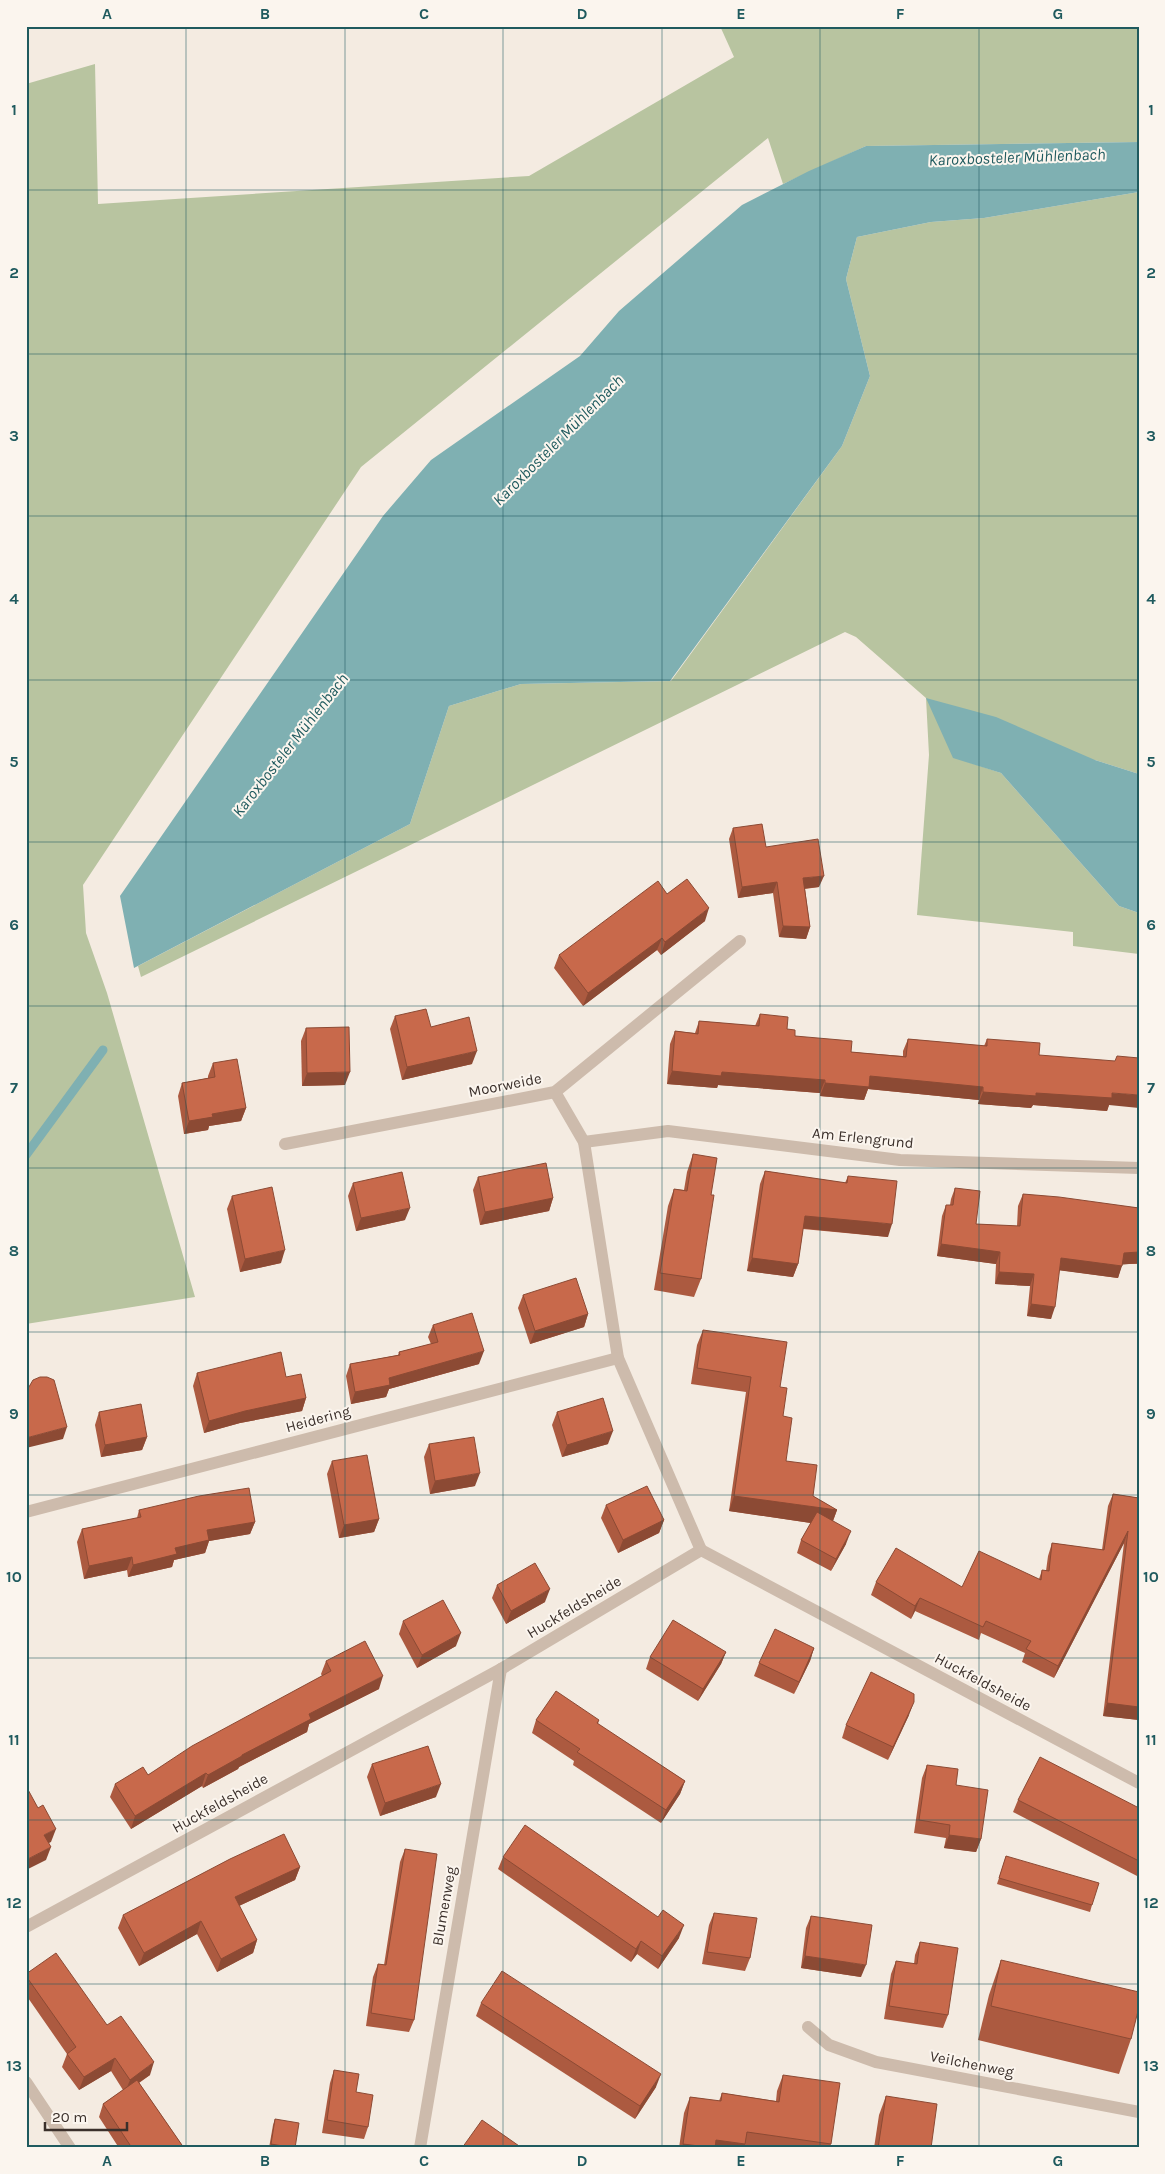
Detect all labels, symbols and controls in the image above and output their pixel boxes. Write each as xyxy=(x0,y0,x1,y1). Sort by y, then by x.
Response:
text: A xyxy=(102,4,112,23)
text: B xyxy=(260,4,270,23)
text: C xyxy=(419,4,429,23)
text: D xyxy=(577,4,588,23)
text: E xyxy=(736,4,746,23)
text: F xyxy=(896,4,905,23)
text: G xyxy=(1053,4,1063,23)
text: 1 xyxy=(11,100,17,119)
text: 1 xyxy=(1148,100,1154,119)
water label: Karoxbosteler Mühlenbach xyxy=(928,144,1106,170)
text: 2 xyxy=(9,263,19,282)
text: 2 xyxy=(1146,263,1156,282)
water label: Karoxbosteler Mühlenbach xyxy=(489,371,627,509)
text: 3 xyxy=(9,426,19,445)
text: 3 xyxy=(1146,426,1156,445)
text: 4 xyxy=(9,589,19,608)
text: 4 xyxy=(1146,589,1156,608)
water label: Karoxbosteler Mühlenbach xyxy=(228,669,352,821)
text: 5 xyxy=(9,752,19,771)
text: 5 xyxy=(1146,752,1156,771)
text: 6 xyxy=(9,915,19,934)
text: 6 xyxy=(1146,915,1156,934)
street label: Moorweide xyxy=(467,1069,543,1101)
text: 7 xyxy=(10,1078,18,1097)
text: 7 xyxy=(1147,1078,1155,1097)
street label: Am Erlengrund xyxy=(811,1124,915,1152)
text: 8 xyxy=(9,1241,19,1260)
text: 8 xyxy=(1146,1241,1156,1260)
street label: Heidering xyxy=(284,1402,353,1436)
text: 9 xyxy=(9,1404,19,1423)
text: 9 xyxy=(1146,1404,1156,1423)
text: 10 xyxy=(6,1567,22,1586)
text: 10 xyxy=(1143,1567,1159,1586)
street label: Huckfeldsheide xyxy=(524,1572,624,1642)
street label: Huckfeldsheide xyxy=(932,1649,1034,1715)
text: 11 xyxy=(8,1730,20,1749)
text: 11 xyxy=(1145,1730,1157,1749)
street label: Huckfeldsheide xyxy=(169,1769,271,1837)
street label: Blumenweg xyxy=(428,1864,460,1947)
text: 12 xyxy=(6,1893,22,1912)
text: 12 xyxy=(1143,1893,1159,1912)
street label: Veilchenweg xyxy=(929,2047,1016,2081)
text: 13 xyxy=(6,2056,22,2075)
text: 13 xyxy=(1143,2056,1159,2075)
scale bar xyxy=(45,2099,128,2131)
text: 20 m xyxy=(52,2108,87,2126)
text: A xyxy=(102,2151,112,2170)
text: B xyxy=(260,2151,270,2170)
text: C xyxy=(419,2151,429,2170)
text: D xyxy=(577,2151,588,2170)
text: E xyxy=(736,2151,746,2170)
text: F xyxy=(896,2151,905,2170)
text: G xyxy=(1053,2151,1063,2170)

